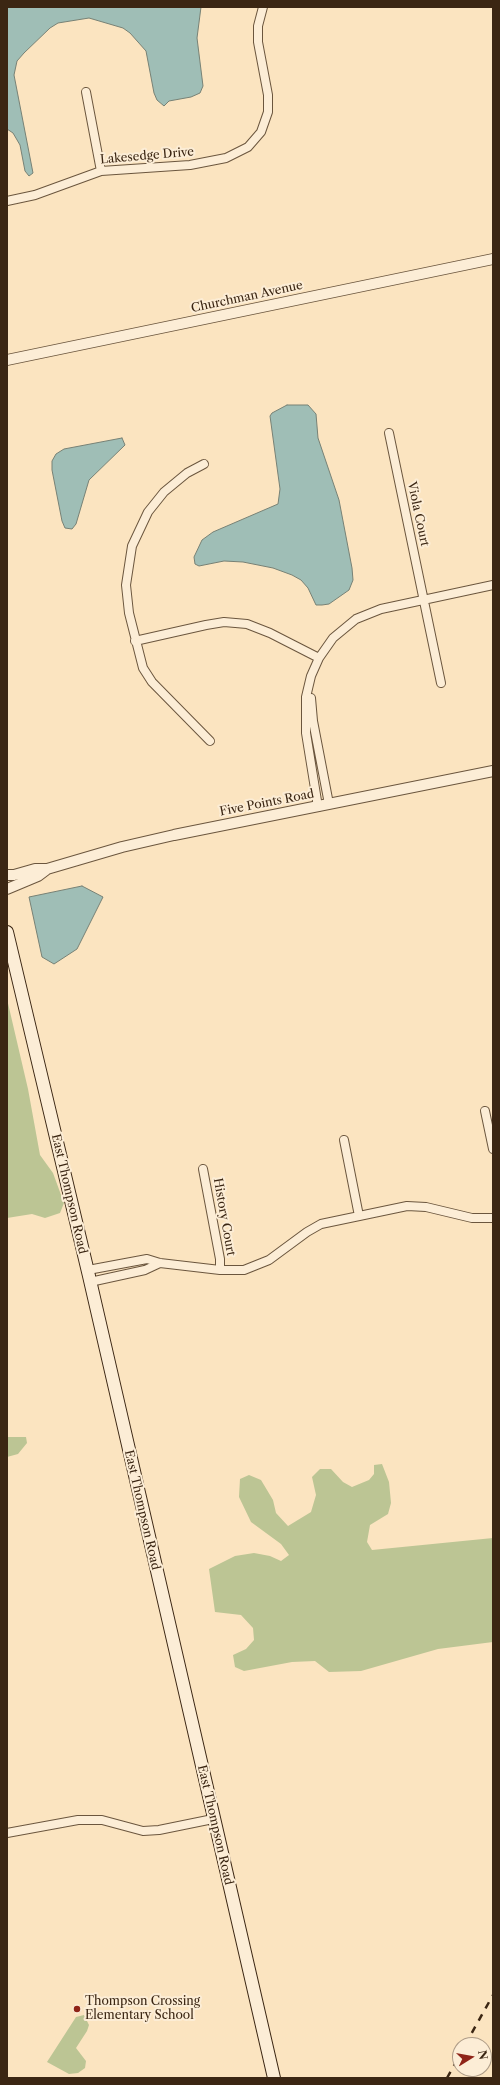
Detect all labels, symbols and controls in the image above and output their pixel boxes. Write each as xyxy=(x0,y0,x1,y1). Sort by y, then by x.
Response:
street label: Lakesedge Drive xyxy=(100,145,194,167)
street label: Churchman Avenue xyxy=(190,278,304,316)
street label: Viola Court xyxy=(404,480,432,548)
street label: Five Points Road xyxy=(219,787,315,819)
street label: East Thompson Road xyxy=(48,1133,90,1255)
street label: History Court xyxy=(210,1177,238,1257)
street label: East Thompson Road xyxy=(121,1449,163,1571)
street label: East Thompson Road xyxy=(194,1764,236,1886)
place label: Thompson Crossing Elementary School xyxy=(85,1995,200,2023)
marker: Thompson Crossing Elementary School xyxy=(72,2004,82,2014)
north arrow xyxy=(452,2037,492,2077)
text: N xyxy=(475,2049,491,2061)

